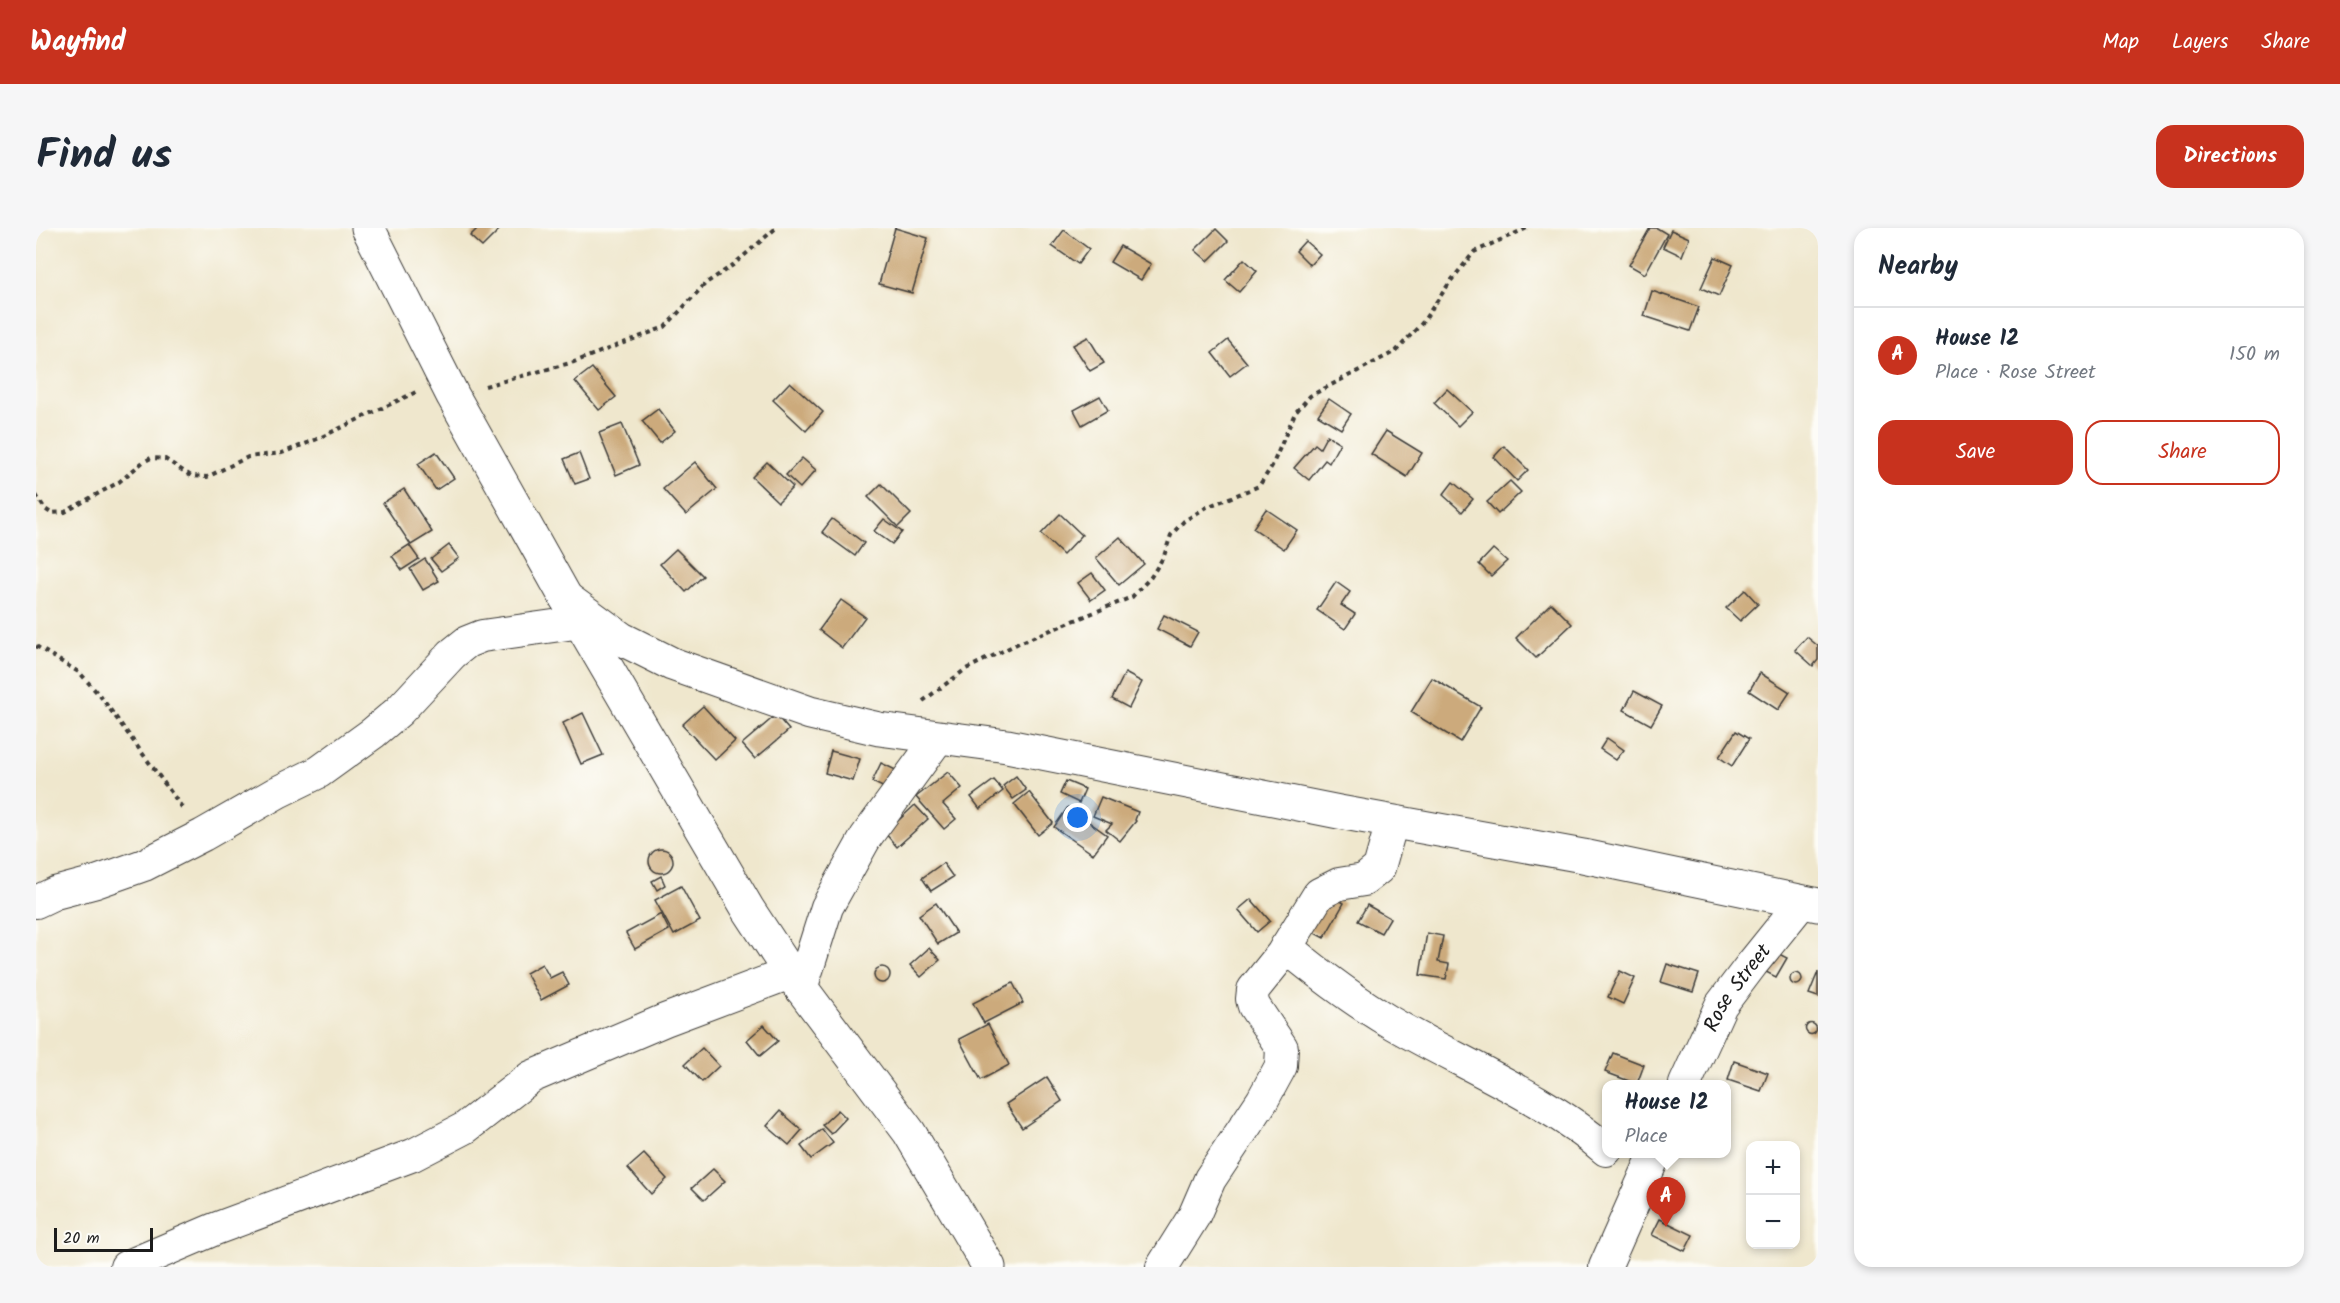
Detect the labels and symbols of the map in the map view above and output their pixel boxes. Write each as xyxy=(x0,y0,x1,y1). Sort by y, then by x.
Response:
your location xyxy=(1063,803,1092,832)
street label: Rose Street xyxy=(1696,936,1781,1038)
pin: A xyxy=(1646,1178,1686,1227)
scale bar xyxy=(54,1225,153,1252)

